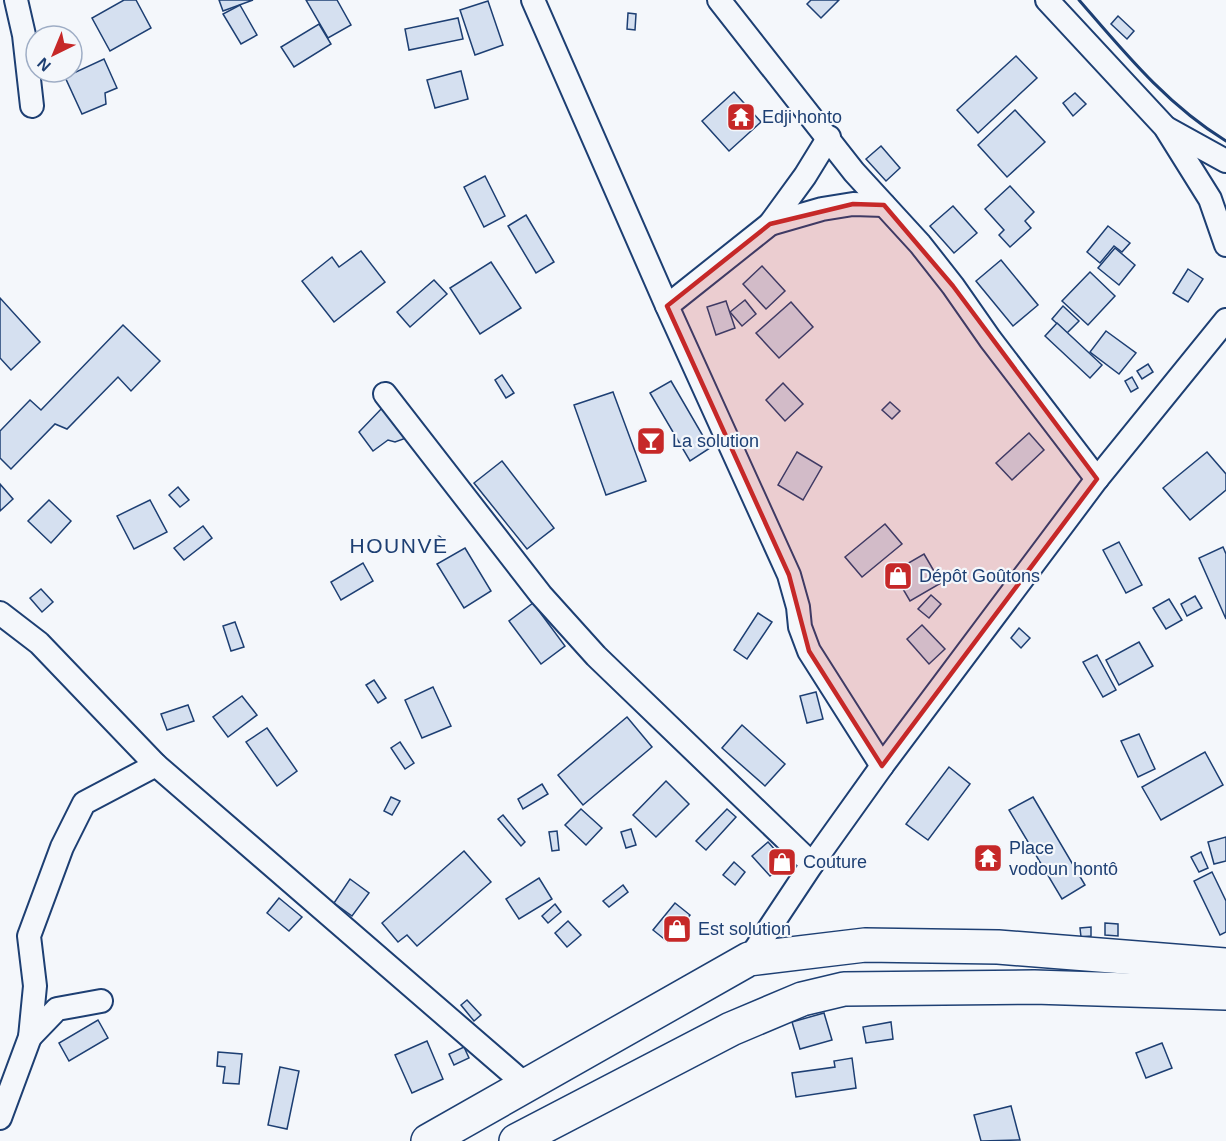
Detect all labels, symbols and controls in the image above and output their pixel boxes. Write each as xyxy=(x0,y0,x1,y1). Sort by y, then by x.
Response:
north arrow xyxy=(24,24,84,84)
text: N xyxy=(34,54,54,75)
temple icon: Edji honto xyxy=(725,101,757,133)
place label: Edji honto xyxy=(762,107,842,127)
bar icon: La solution xyxy=(635,425,667,457)
place label: La solution xyxy=(672,431,759,451)
district label: HOUNVÈ xyxy=(350,534,448,557)
shop icon: Dépôt Goûtons xyxy=(882,560,914,592)
place label: Dépôt Goûtons xyxy=(919,566,1040,586)
place label: Place vodoun hontô xyxy=(1009,838,1118,879)
temple icon: Place vodoun hontô xyxy=(972,842,1004,874)
shop icon: Couture xyxy=(766,846,798,878)
place label: Couture xyxy=(803,852,867,872)
shop icon: Est solution xyxy=(661,913,693,945)
place label: Est solution xyxy=(698,919,791,939)

